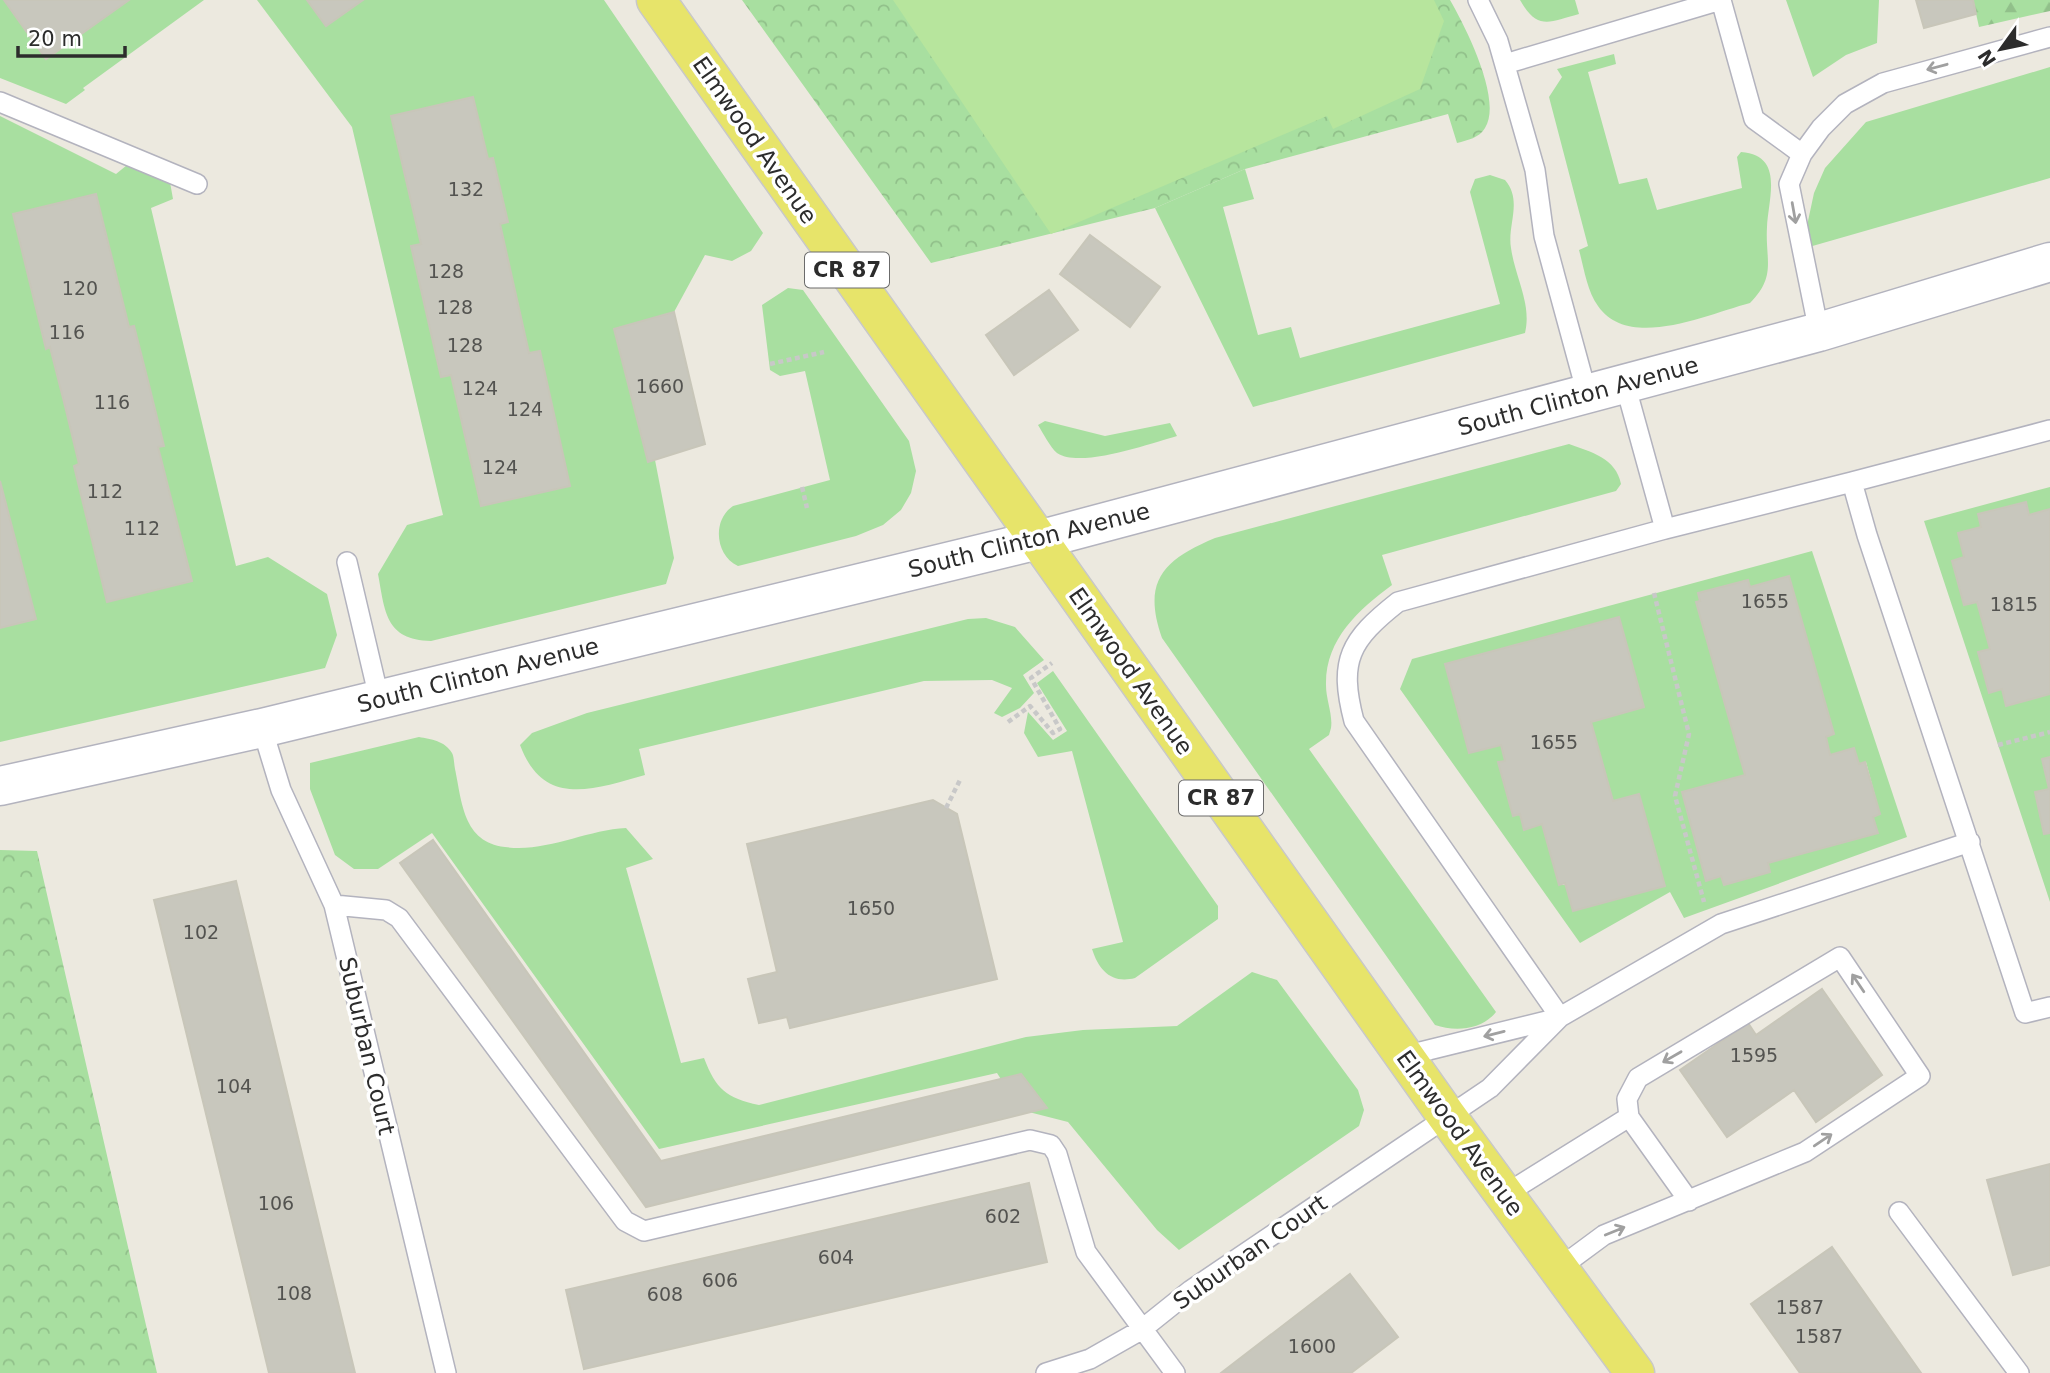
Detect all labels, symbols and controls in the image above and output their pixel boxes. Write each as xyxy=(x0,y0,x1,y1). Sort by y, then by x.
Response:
scale bar xyxy=(18,14,124,58)
north arrow xyxy=(1966,14,2036,84)
text: 20 m xyxy=(28,27,82,51)
text: N xyxy=(1973,46,2000,71)
street label: Elmwood Avenue xyxy=(688,52,822,228)
one-way arrow xyxy=(1926,61,1948,74)
house number: 132 xyxy=(448,178,484,200)
one-way arrow xyxy=(1788,201,1801,224)
road number: CR 87 xyxy=(805,252,889,288)
house number: 128 xyxy=(428,260,464,282)
house number: 120 xyxy=(62,277,98,299)
house number: 128 xyxy=(437,296,473,318)
house number: 116 xyxy=(49,321,85,343)
house number: 128 xyxy=(447,334,483,356)
street label: South Clinton Avenue xyxy=(1455,351,1701,441)
house number: 1660 xyxy=(636,375,684,397)
house number: 124 xyxy=(462,377,498,399)
house number: 116 xyxy=(94,391,130,413)
house number: 124 xyxy=(507,398,543,420)
house number: 124 xyxy=(482,456,518,478)
house number: 112 xyxy=(87,480,123,502)
street label: South Clinton Avenue xyxy=(906,497,1152,583)
house number: 112 xyxy=(124,517,160,539)
street label: Elmwood Avenue xyxy=(1064,583,1198,759)
house number: 1655 xyxy=(1741,590,1789,612)
house number: 1815 xyxy=(1990,593,2038,615)
street label: South Clinton Avenue xyxy=(355,632,601,718)
house number: 1655 xyxy=(1530,731,1578,753)
road number: CR 87 xyxy=(1179,780,1263,816)
house number: 1650 xyxy=(847,897,895,919)
house number: 102 xyxy=(183,921,219,943)
street label: Suburban Court xyxy=(334,955,400,1137)
one-way arrow xyxy=(1851,974,1865,994)
one-way arrow xyxy=(1483,1028,1506,1041)
house number: 1595 xyxy=(1730,1044,1778,1066)
street label: Elmwood Avenue xyxy=(1391,1045,1529,1221)
one-way arrow xyxy=(1663,1050,1683,1064)
house number: 104 xyxy=(216,1075,252,1097)
one-way arrow xyxy=(1813,1133,1832,1147)
street label: Suburban Court xyxy=(1168,1189,1332,1315)
house number: 106 xyxy=(258,1192,294,1214)
house number: 602 xyxy=(985,1205,1021,1227)
one-way arrow xyxy=(1604,1224,1625,1237)
house number: 604 xyxy=(818,1246,854,1268)
house number: 606 xyxy=(702,1269,738,1291)
house number: 108 xyxy=(276,1282,312,1304)
house number: 608 xyxy=(647,1283,683,1305)
house number: 1587 xyxy=(1776,1296,1824,1318)
house number: 1587 xyxy=(1795,1325,1843,1347)
house number: 1600 xyxy=(1288,1335,1336,1357)

